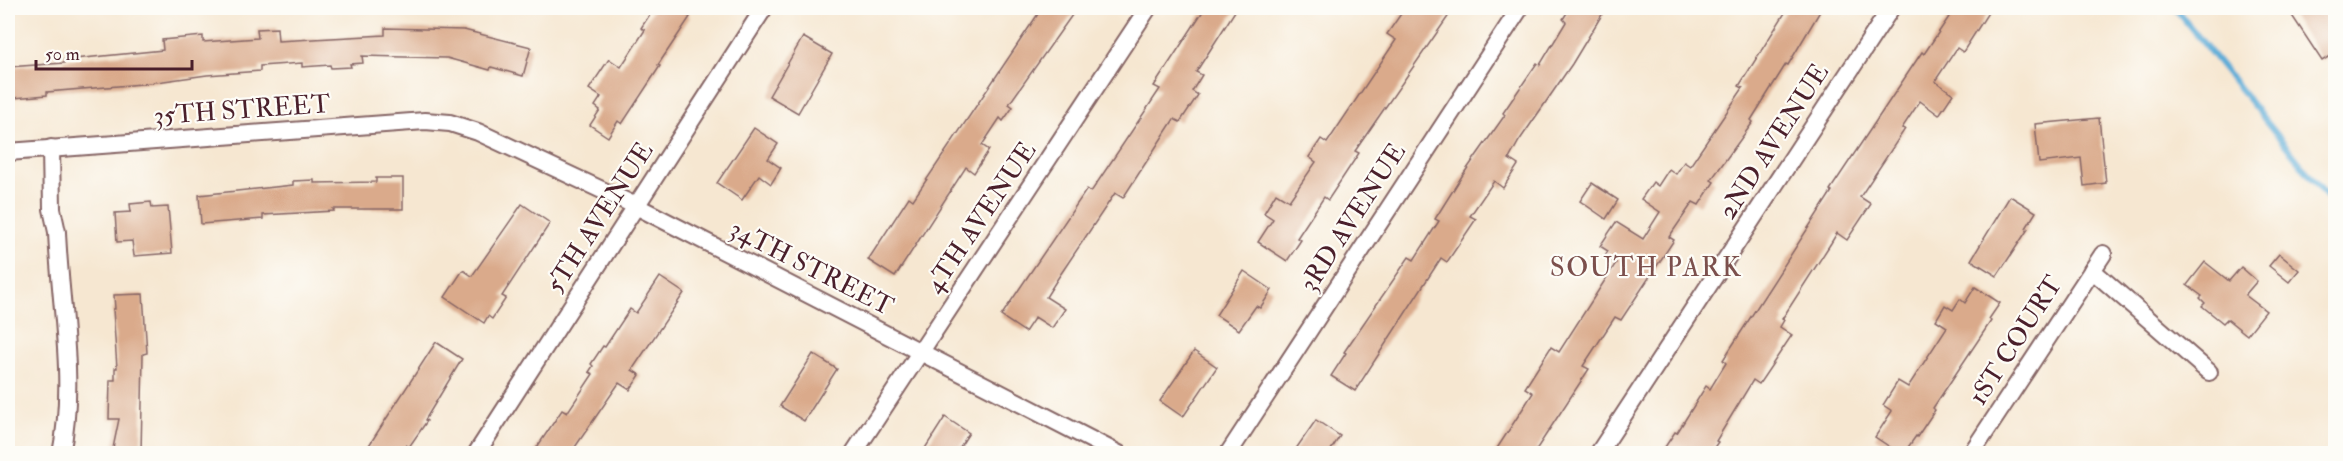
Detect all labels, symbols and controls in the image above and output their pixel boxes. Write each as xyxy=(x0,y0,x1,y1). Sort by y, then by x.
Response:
scale bar xyxy=(36,33,192,71)
text: 50 m xyxy=(45,43,80,66)
street label: 2ND AVENUE xyxy=(1712,58,1836,225)
street label: 35TH STREET xyxy=(153,88,331,132)
street label: 5TH AVENUE xyxy=(539,136,660,299)
street label: 4TH AVENUE xyxy=(918,136,1043,299)
street label: 3RD AVENUE xyxy=(1293,137,1413,298)
street label: 34TH STREET xyxy=(724,213,899,323)
district label: SOUTH PARK xyxy=(1550,251,1742,284)
street label: 1ST COURT xyxy=(1962,270,2069,411)

